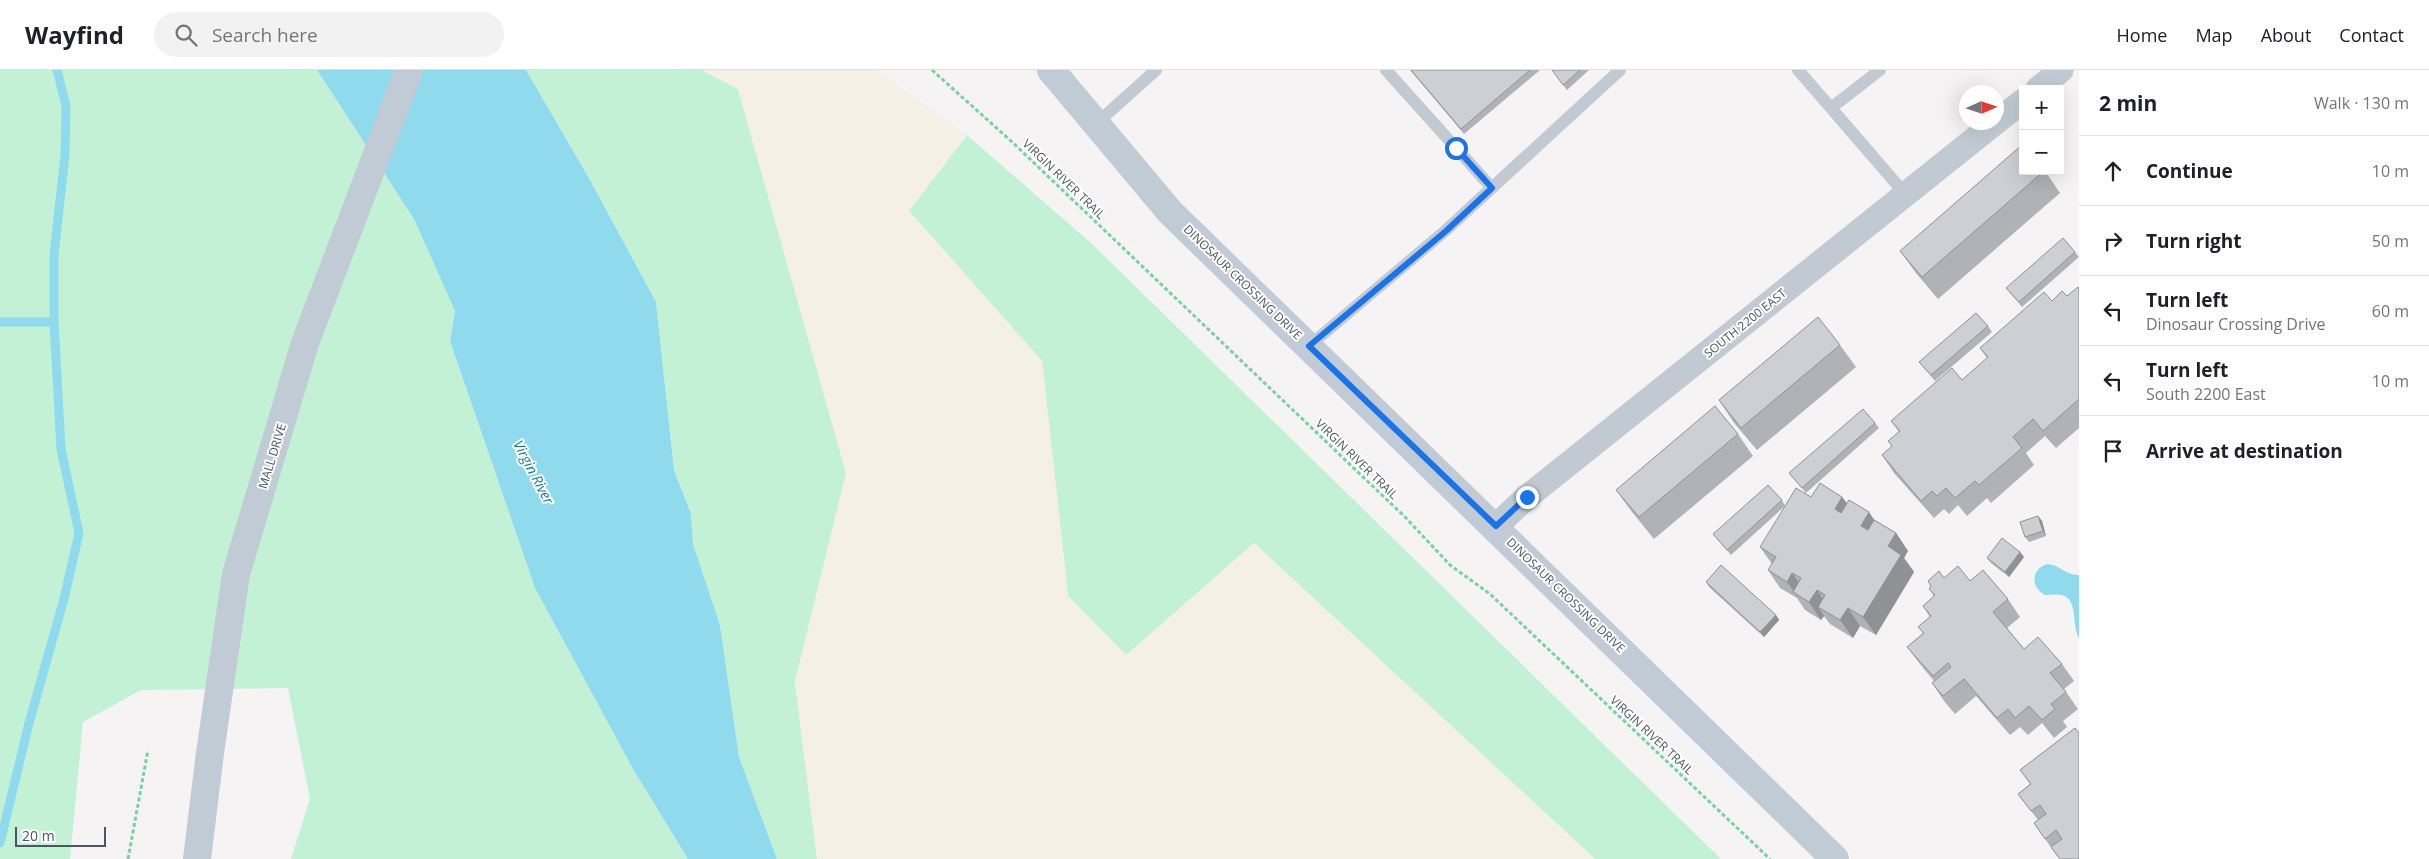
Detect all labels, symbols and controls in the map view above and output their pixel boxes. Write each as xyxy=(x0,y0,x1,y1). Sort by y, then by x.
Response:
search box xyxy=(154,12,504,57)
text: Wayfind xyxy=(25,18,124,51)
icon: search xyxy=(172,21,200,49)
text: Search here xyxy=(212,22,318,48)
text: Home xyxy=(2117,23,2167,47)
text: Map xyxy=(2195,23,2233,47)
text: About xyxy=(2261,23,2311,47)
text: Contact xyxy=(2339,23,2404,47)
north arrow xyxy=(1959,85,2004,130)
map controls xyxy=(2019,85,2064,175)
button: + xyxy=(2019,85,2064,130)
text: 2 min xyxy=(2099,89,2157,117)
text: Walk · 130 m xyxy=(2314,92,2409,114)
button: − xyxy=(2019,130,2064,175)
street label: VIRGIN RIVER TRAIL xyxy=(1019,135,1109,223)
route start xyxy=(1445,137,1468,160)
icon: ahead xyxy=(2099,157,2127,185)
text: Continue xyxy=(2146,158,2233,184)
text: 10 m xyxy=(2372,160,2409,182)
street label: DINOSAUR CROSSING DRIVE xyxy=(1180,221,1306,343)
icon: right xyxy=(2099,227,2127,255)
text: Turn right xyxy=(2146,228,2241,254)
text: 50 m xyxy=(2372,230,2409,252)
street label: SOUTH 2200 EAST xyxy=(1700,284,1790,361)
text: Turn left xyxy=(2146,287,2228,313)
icon: left xyxy=(2099,297,2127,325)
text: 60 m xyxy=(2372,300,2409,322)
text: Dinosaur Crossing Drive xyxy=(2146,313,2325,335)
text: Turn left xyxy=(2146,357,2228,383)
icon: left xyxy=(2099,367,2127,395)
text: 10 m xyxy=(2372,370,2409,392)
text: South 2200 East xyxy=(2146,383,2266,405)
street label: VIRGIN RIVER TRAIL xyxy=(1312,415,1402,503)
street label: MALL DRIVE xyxy=(254,421,290,491)
water label: Virgin River xyxy=(509,437,559,508)
icon: arrive xyxy=(2099,437,2127,465)
text: Arrive at destination xyxy=(2146,438,2343,464)
route end xyxy=(1516,486,1539,509)
street label: DINOSAUR CROSSING DRIVE xyxy=(1503,534,1629,656)
street label: VIRGIN RIVER TRAIL xyxy=(1607,692,1697,778)
scale bar xyxy=(15,824,106,847)
text: 20 m xyxy=(22,826,55,845)

